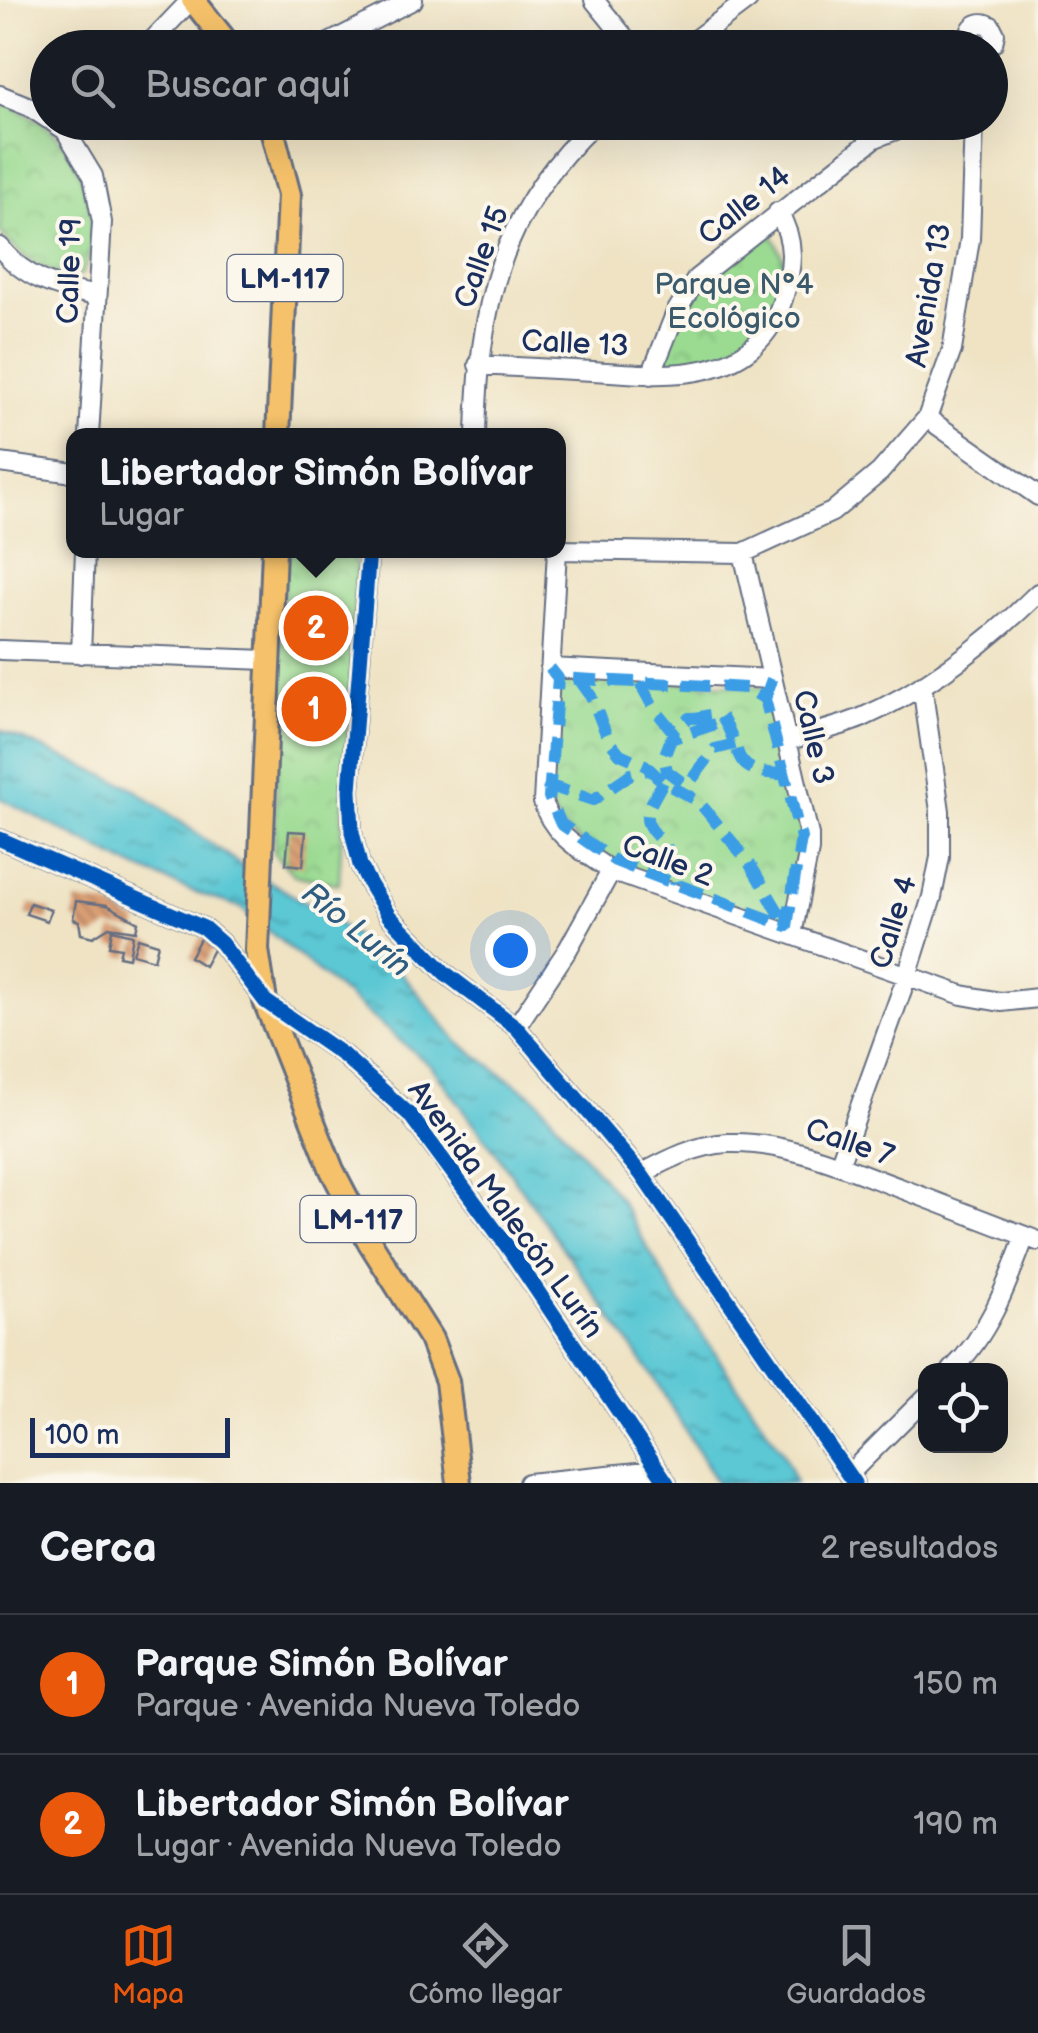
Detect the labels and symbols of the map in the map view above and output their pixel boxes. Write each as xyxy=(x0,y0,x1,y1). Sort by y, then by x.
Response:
street label: Calle 14 xyxy=(691,159,798,253)
street label: Calle 15 xyxy=(447,201,517,313)
street label: Calle 19 xyxy=(50,217,90,325)
street label: Avenida 13 xyxy=(899,220,959,370)
road number: LM-117 xyxy=(228,255,342,301)
park label: Parque N°4 Ecológico xyxy=(654,267,814,337)
street label: Calle 13 xyxy=(520,323,630,365)
pin: 2 xyxy=(284,590,348,666)
pin: 1 xyxy=(282,672,346,746)
street label: Calle 3 xyxy=(785,686,841,788)
street label: Calle 2 xyxy=(617,827,719,895)
street label: Calle 4 xyxy=(863,871,925,973)
water label: Río Lurín xyxy=(293,874,419,986)
your location xyxy=(485,925,536,976)
street label: Avenida Malecón Lurín xyxy=(400,1074,611,1345)
street label: Calle 7 xyxy=(801,1111,899,1175)
road number: LM-117 xyxy=(300,1196,416,1242)
scale bar xyxy=(30,1413,230,1458)

